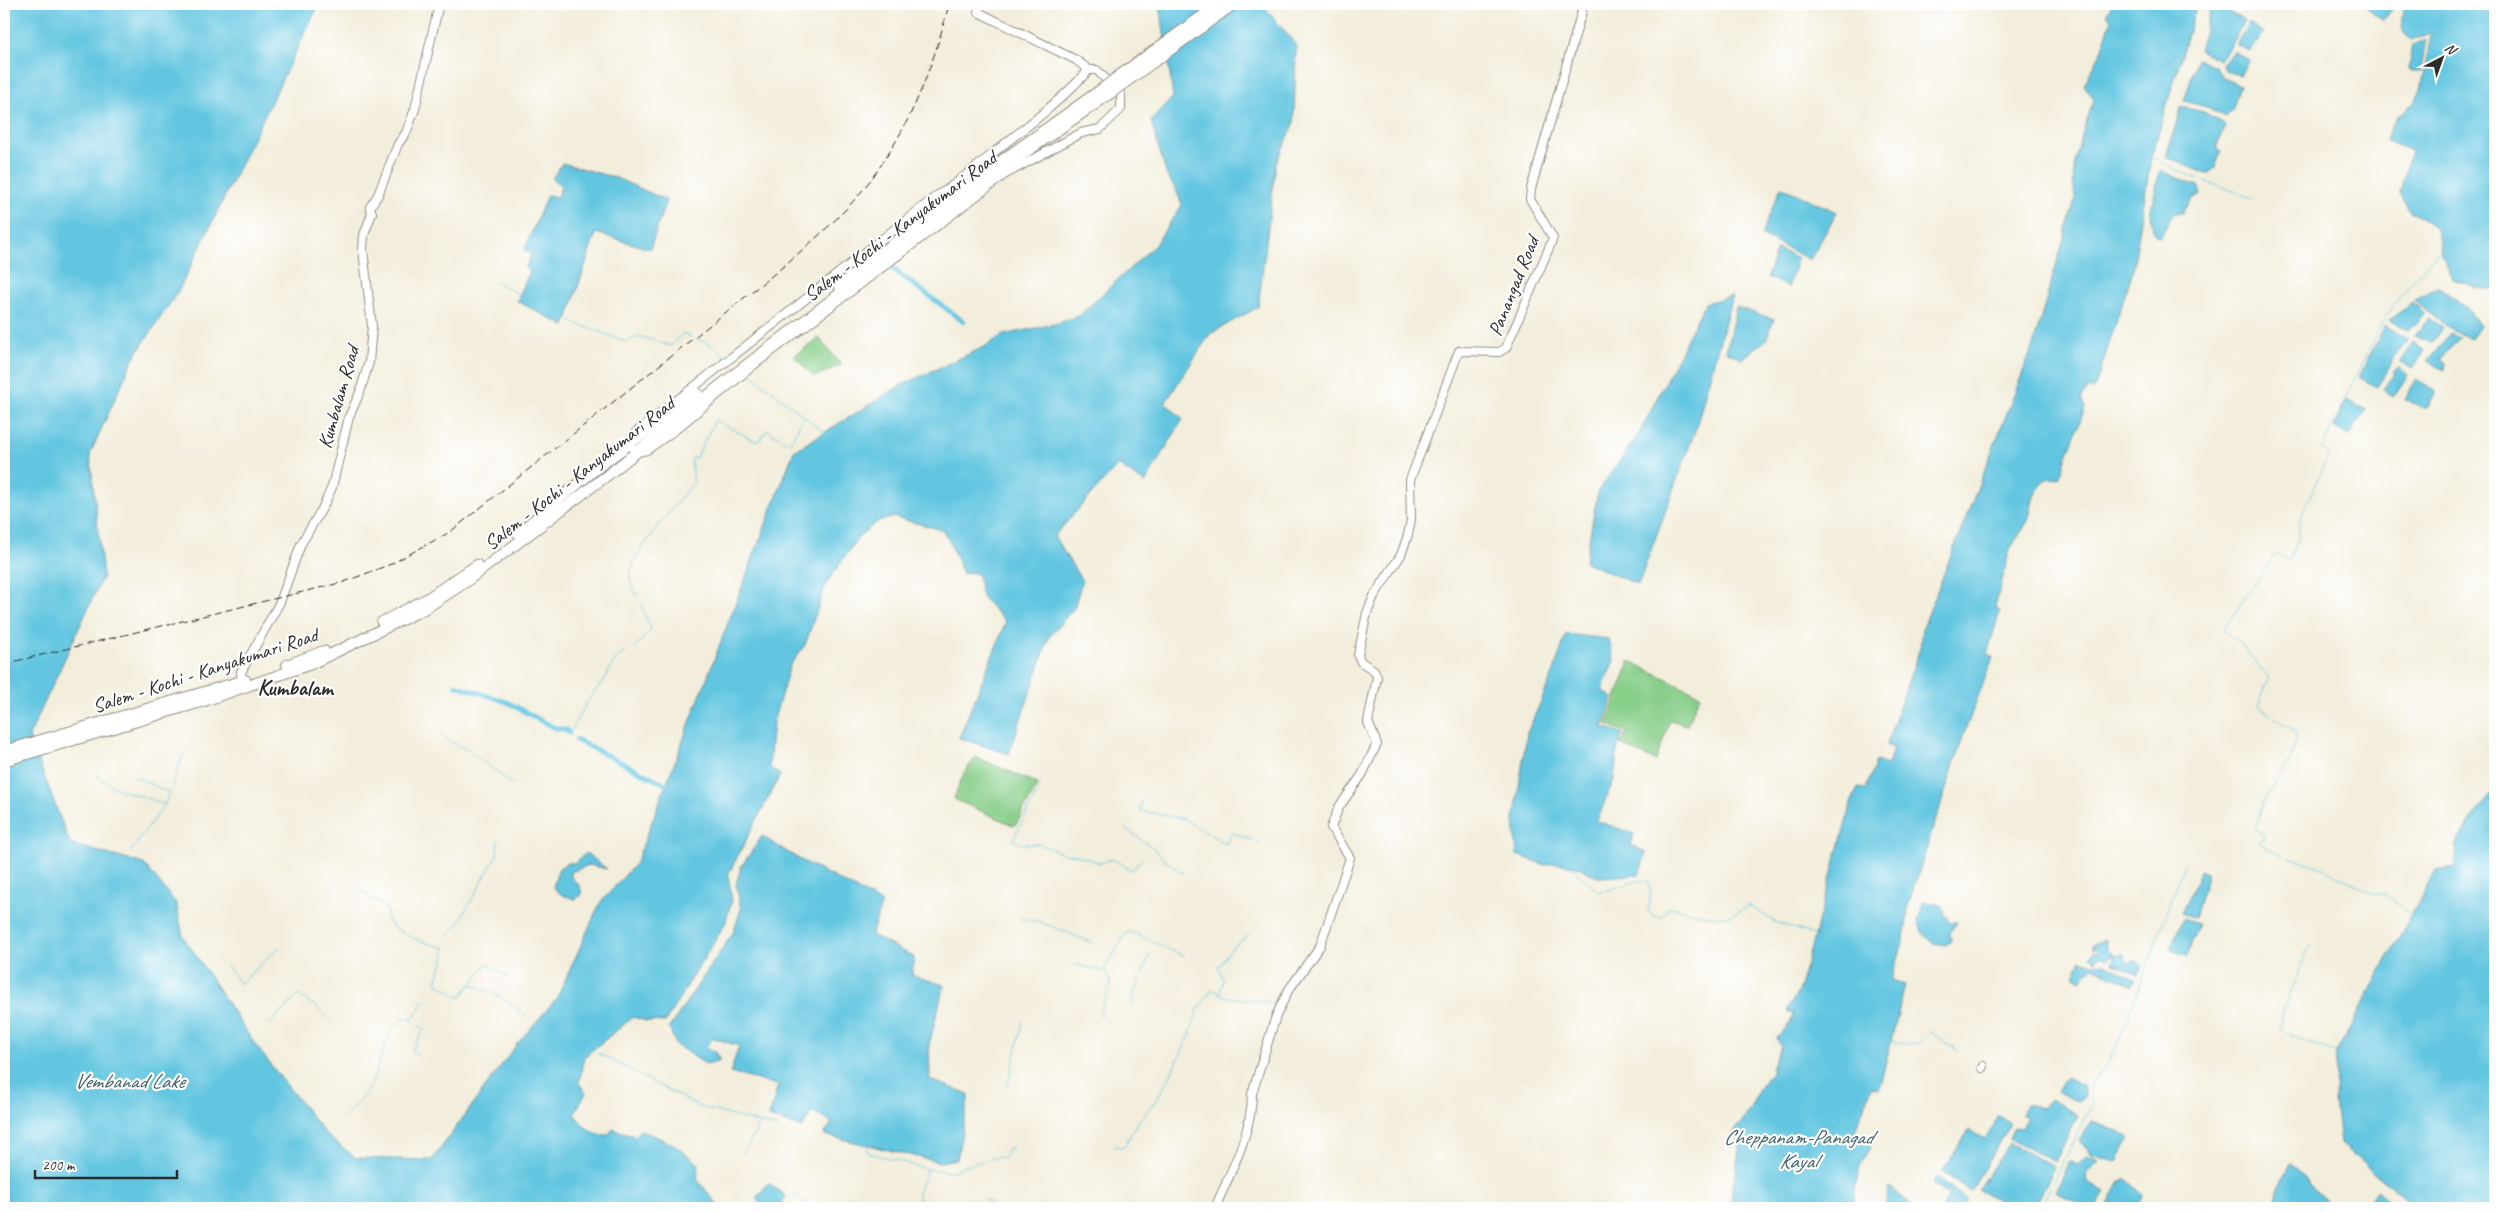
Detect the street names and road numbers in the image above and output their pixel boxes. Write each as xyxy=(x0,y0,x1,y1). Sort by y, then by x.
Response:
street label: Salem - Kochi - Kanyakumari Road xyxy=(799,144,1004,307)
street label: Panangad Road xyxy=(1482,230,1546,339)
street label: Kumbalam Road xyxy=(312,340,366,451)
street label: Salem - Kochi - Kanyakumari Road xyxy=(479,389,682,556)
street label: Salem - Kochi - Kanyakumari Road xyxy=(89,621,324,719)

